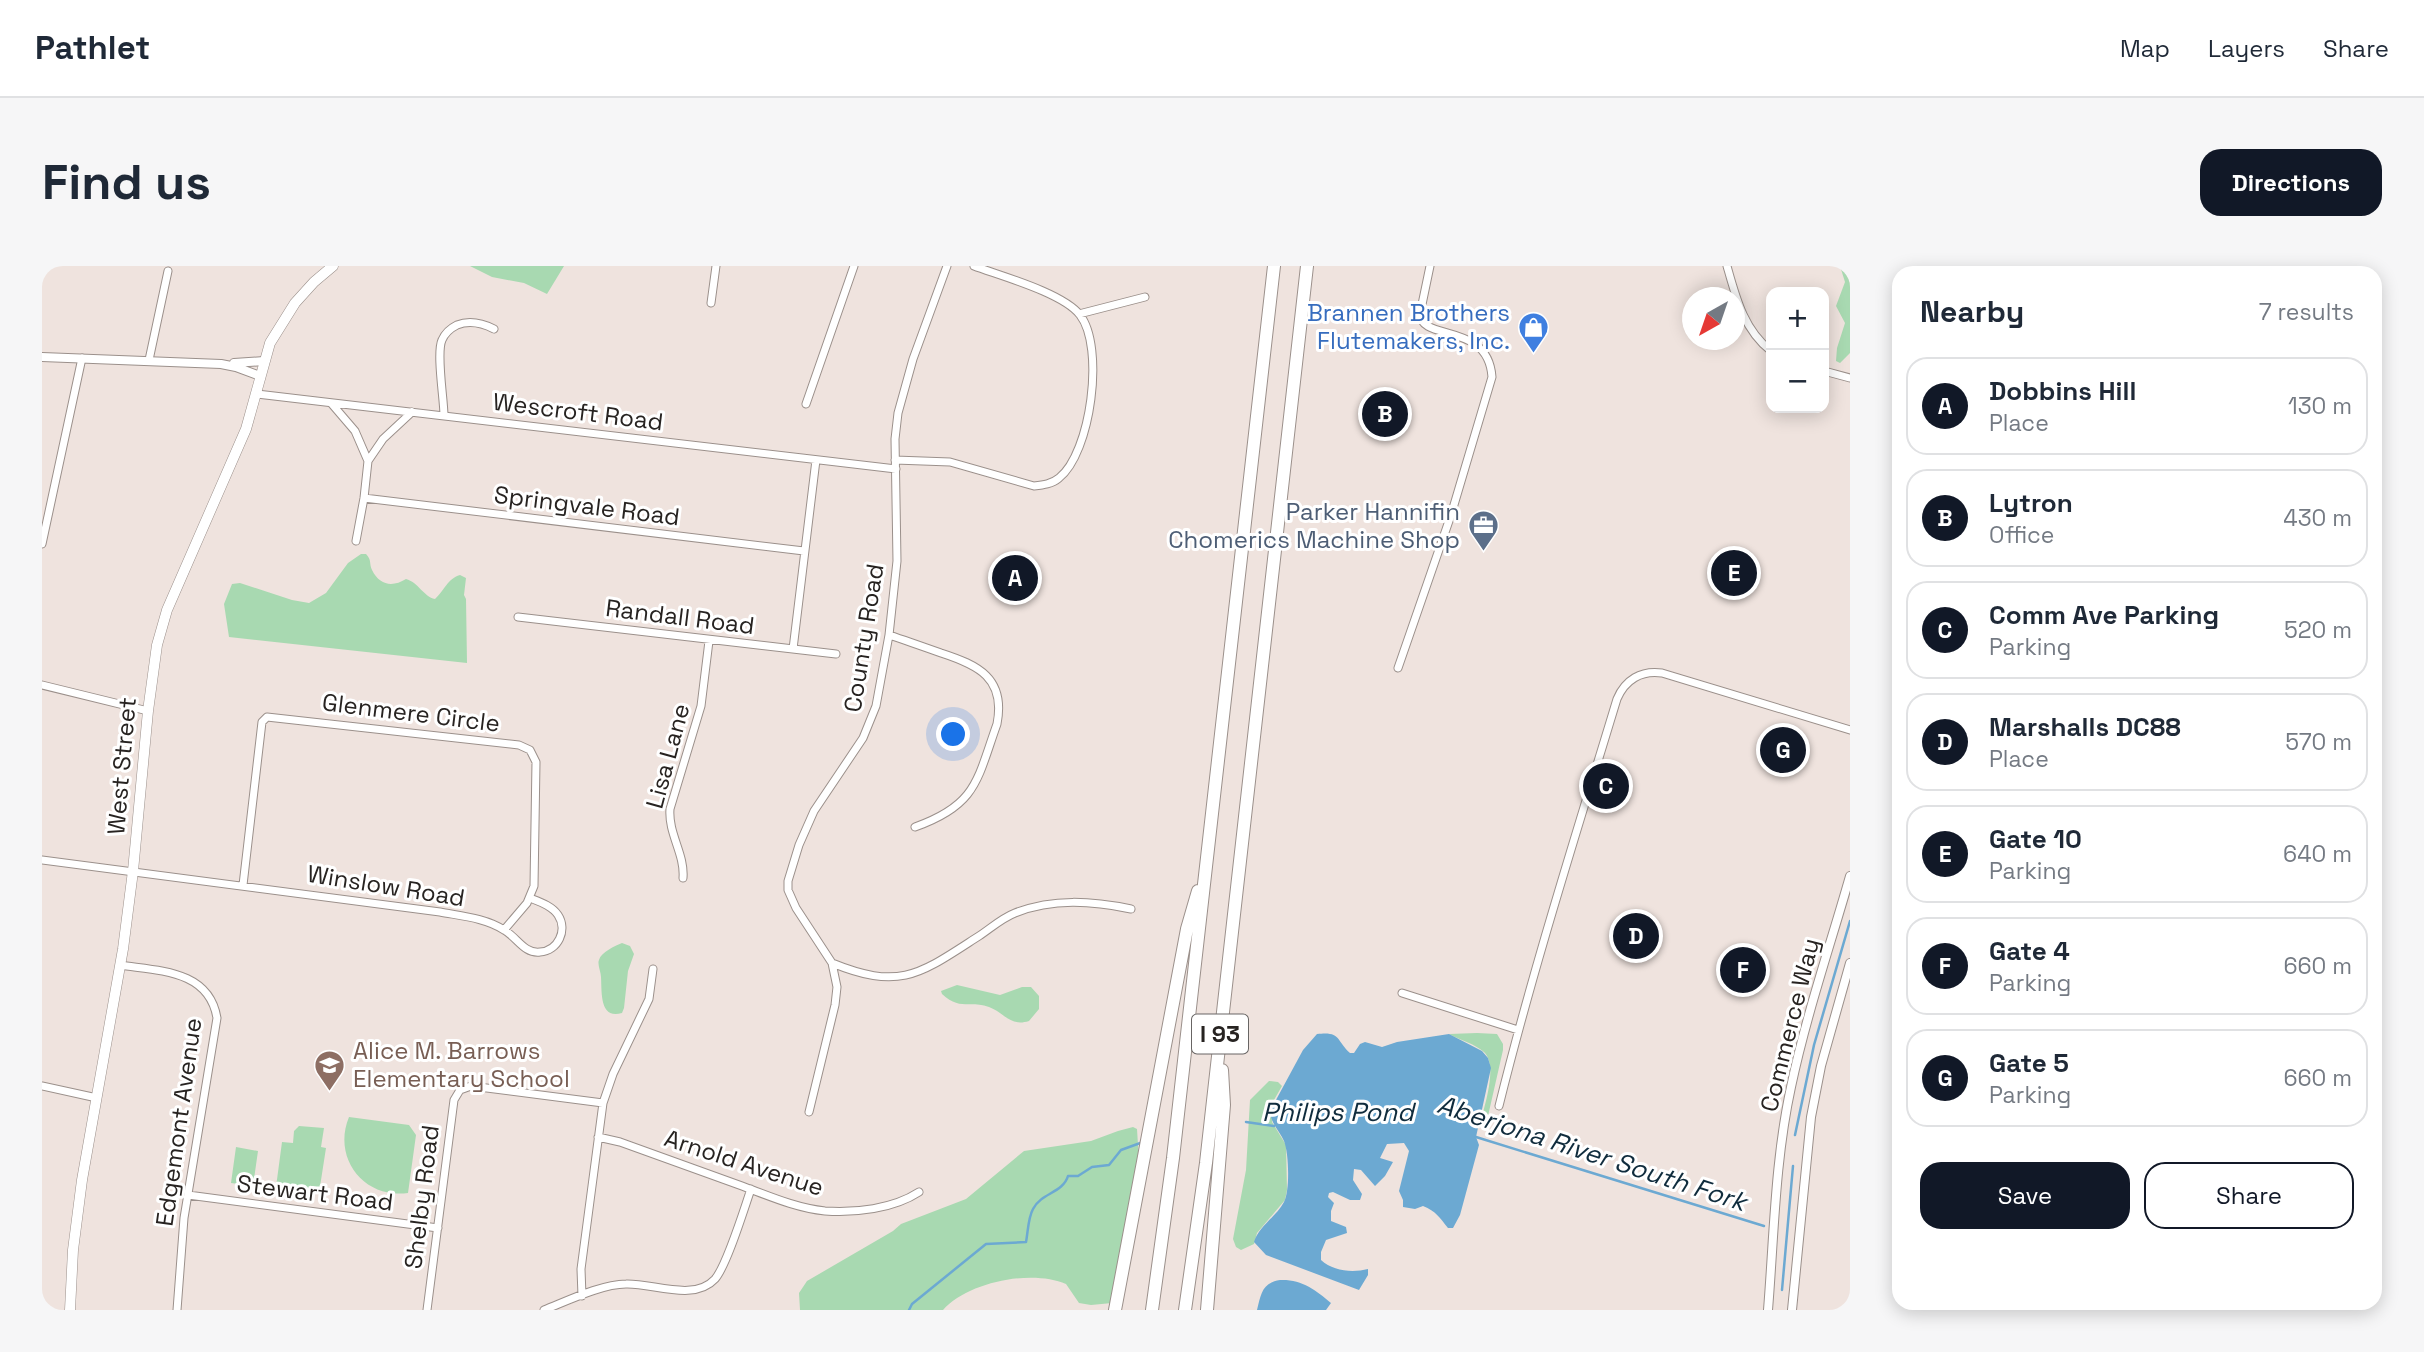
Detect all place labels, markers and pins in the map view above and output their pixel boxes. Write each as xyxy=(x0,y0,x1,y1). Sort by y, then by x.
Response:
place label: Brannen Brothers Flutemakers, Inc. xyxy=(1307,297,1510,356)
shop icon: Brannen Brothers Flutemakers, Inc. xyxy=(1516,310,1550,354)
pin: B xyxy=(1362,388,1408,440)
place label: Parker Hannifin Chomerics Machine Shop xyxy=(1168,496,1460,555)
office icon: Parker Hannifin Chomerics Machine Shop xyxy=(1466,509,1500,553)
pin: E xyxy=(1711,547,1757,599)
pin: A xyxy=(992,552,1038,604)
pin: G xyxy=(1760,724,1806,776)
pin: C xyxy=(1583,760,1629,812)
pin: D xyxy=(1613,910,1659,962)
pin: F xyxy=(1720,944,1766,996)
place label: Alice M. Barrows Elementary School xyxy=(353,1035,570,1094)
school or university icon: Alice M. Barrows Elementary School xyxy=(313,1048,347,1092)

